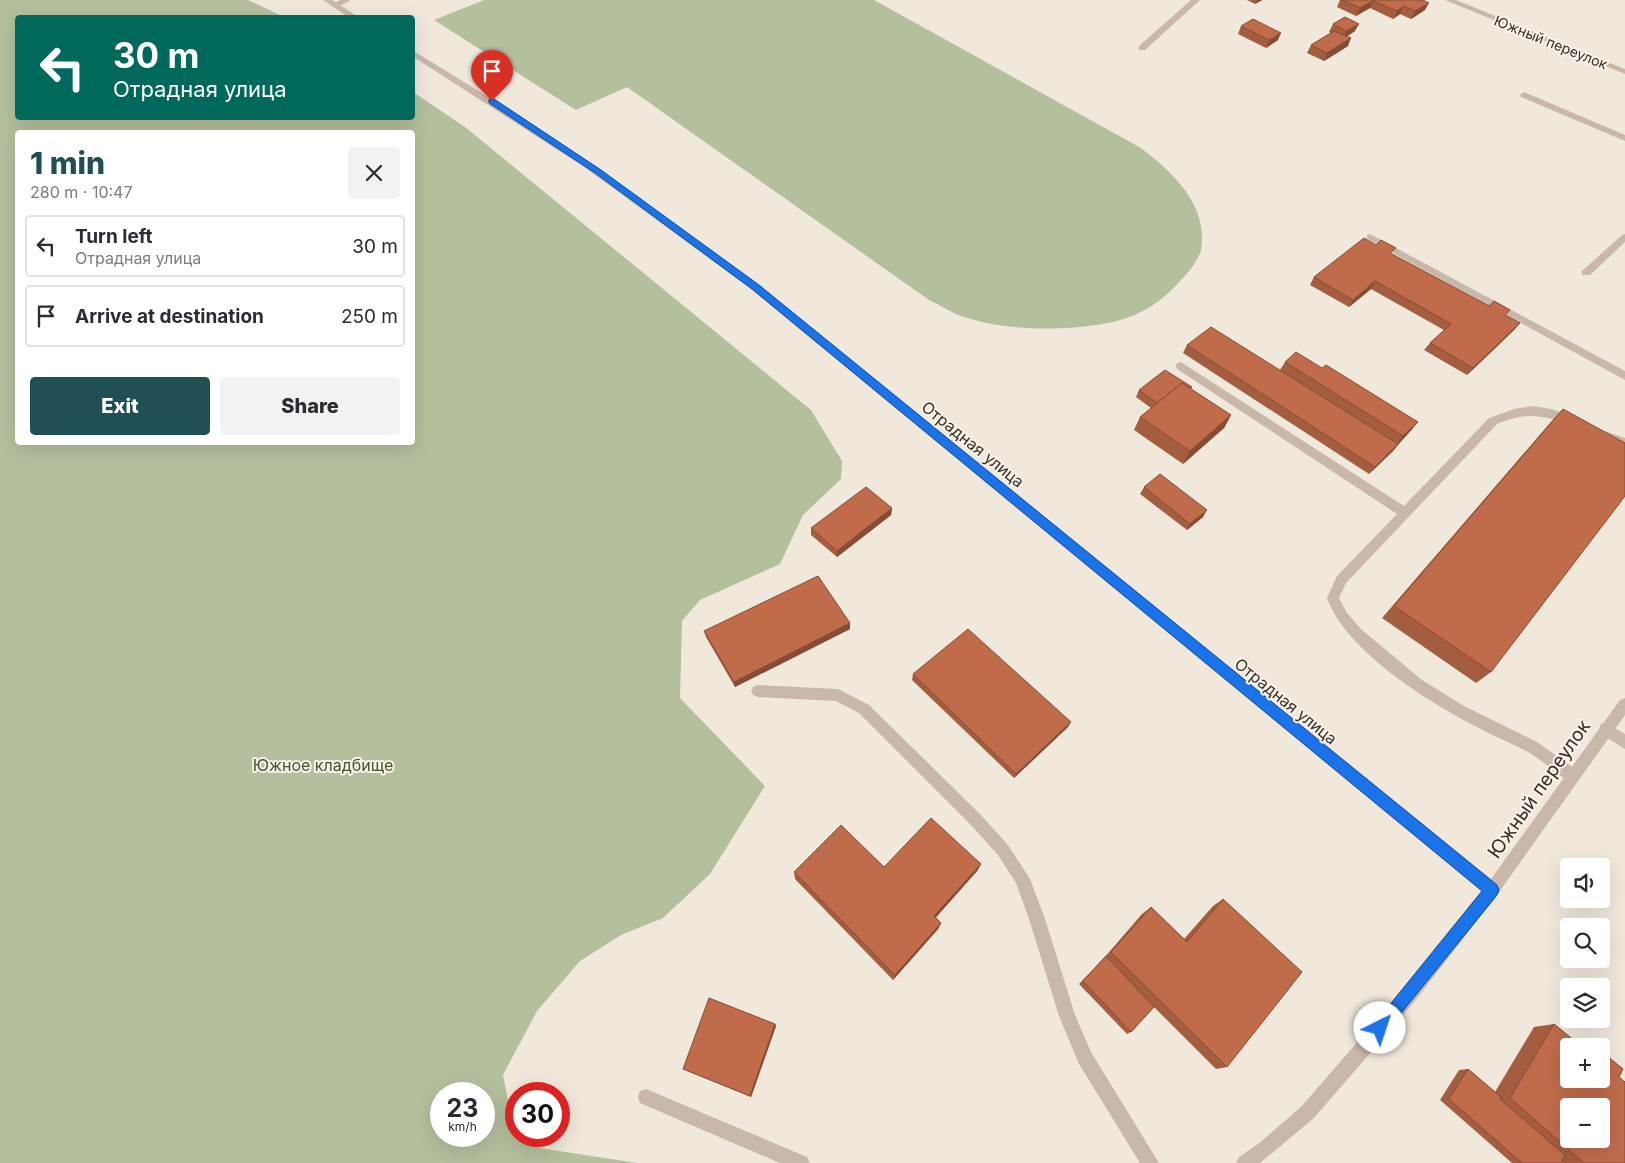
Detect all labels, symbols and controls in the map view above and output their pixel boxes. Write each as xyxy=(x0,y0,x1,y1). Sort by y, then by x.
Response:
street label: Южный переулок xyxy=(1492,12,1610,73)
text: 30 m xyxy=(113,34,199,76)
icon: left xyxy=(30,35,95,100)
pin xyxy=(471,50,513,101)
icon: arrive xyxy=(478,57,506,85)
text: Отрадная улица xyxy=(113,76,287,102)
text: 1 min xyxy=(30,145,105,181)
button: close xyxy=(348,147,400,199)
text: 280 m · 10:47 xyxy=(30,182,132,202)
text: Turn left xyxy=(75,225,153,248)
icon: left xyxy=(32,232,60,260)
text: 30 m xyxy=(352,235,398,258)
text: Отрадная улица xyxy=(75,248,201,268)
icon: arrive xyxy=(32,302,60,330)
text: Arrive at destination xyxy=(75,305,264,328)
text: 250 m xyxy=(341,305,398,328)
button: Exit xyxy=(30,377,210,435)
button: Share xyxy=(220,377,400,435)
street label: Отрадная улица xyxy=(918,397,1028,491)
street label: Отрадная улица xyxy=(1231,654,1341,748)
street label: Южный переулок xyxy=(1483,715,1596,863)
park label: Южное кладбище xyxy=(253,755,393,775)
map controls xyxy=(1560,858,1610,1148)
button: sound xyxy=(1560,858,1610,908)
button: search xyxy=(1560,918,1610,968)
button: layers xyxy=(1560,978,1610,1028)
position arrow xyxy=(1353,1001,1405,1053)
button: + xyxy=(1560,1038,1610,1088)
speed limit sign: 30 xyxy=(505,1082,570,1147)
text: 23 xyxy=(447,1093,478,1123)
button: − xyxy=(1560,1098,1610,1148)
text: km/h xyxy=(448,1119,477,1134)

